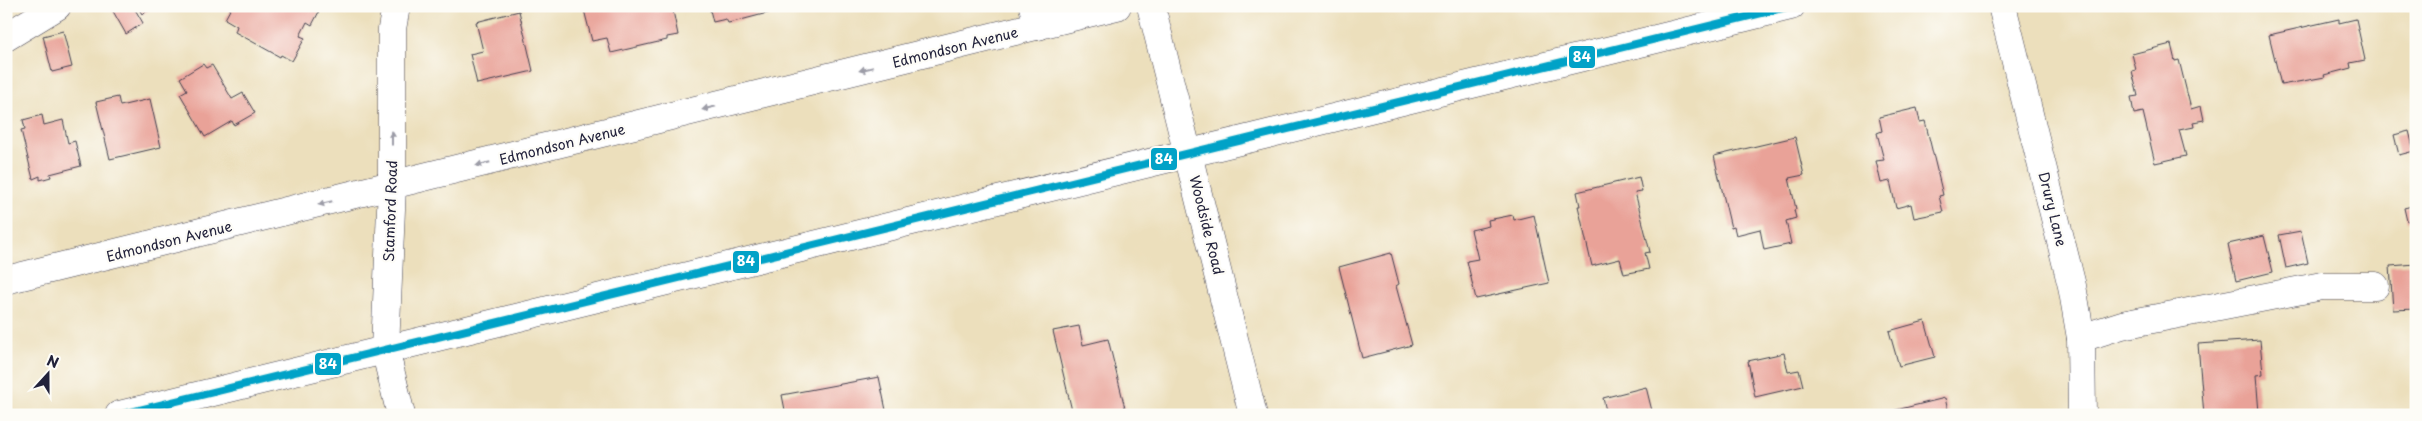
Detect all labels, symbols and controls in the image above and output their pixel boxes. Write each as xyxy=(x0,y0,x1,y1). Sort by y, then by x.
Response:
street label: Edmondson Avenue xyxy=(890,21,1020,73)
line badge: 84 xyxy=(1568,45,1596,69)
text: 84 xyxy=(1573,46,1592,67)
one-way arrow xyxy=(859,65,874,73)
one-way arrow xyxy=(701,104,716,112)
street label: Edmondson Avenue xyxy=(497,118,627,170)
one-way arrow xyxy=(388,129,396,145)
line badge: 84 xyxy=(1150,147,1178,171)
text: 84 xyxy=(1155,148,1174,169)
street label: Stamford Road xyxy=(378,160,402,262)
one-way arrow xyxy=(475,160,490,168)
street label: Drury Lane xyxy=(2034,170,2072,248)
street label: Woodside Road xyxy=(1185,173,1229,277)
one-way arrow xyxy=(318,199,333,207)
street label: Edmondson Avenue xyxy=(104,215,234,267)
line badge: 84 xyxy=(732,250,760,274)
text: 84 xyxy=(737,250,756,271)
north arrow xyxy=(22,348,72,398)
text: N xyxy=(44,350,62,373)
line badge: 84 xyxy=(314,352,342,376)
text: 84 xyxy=(319,353,338,374)

